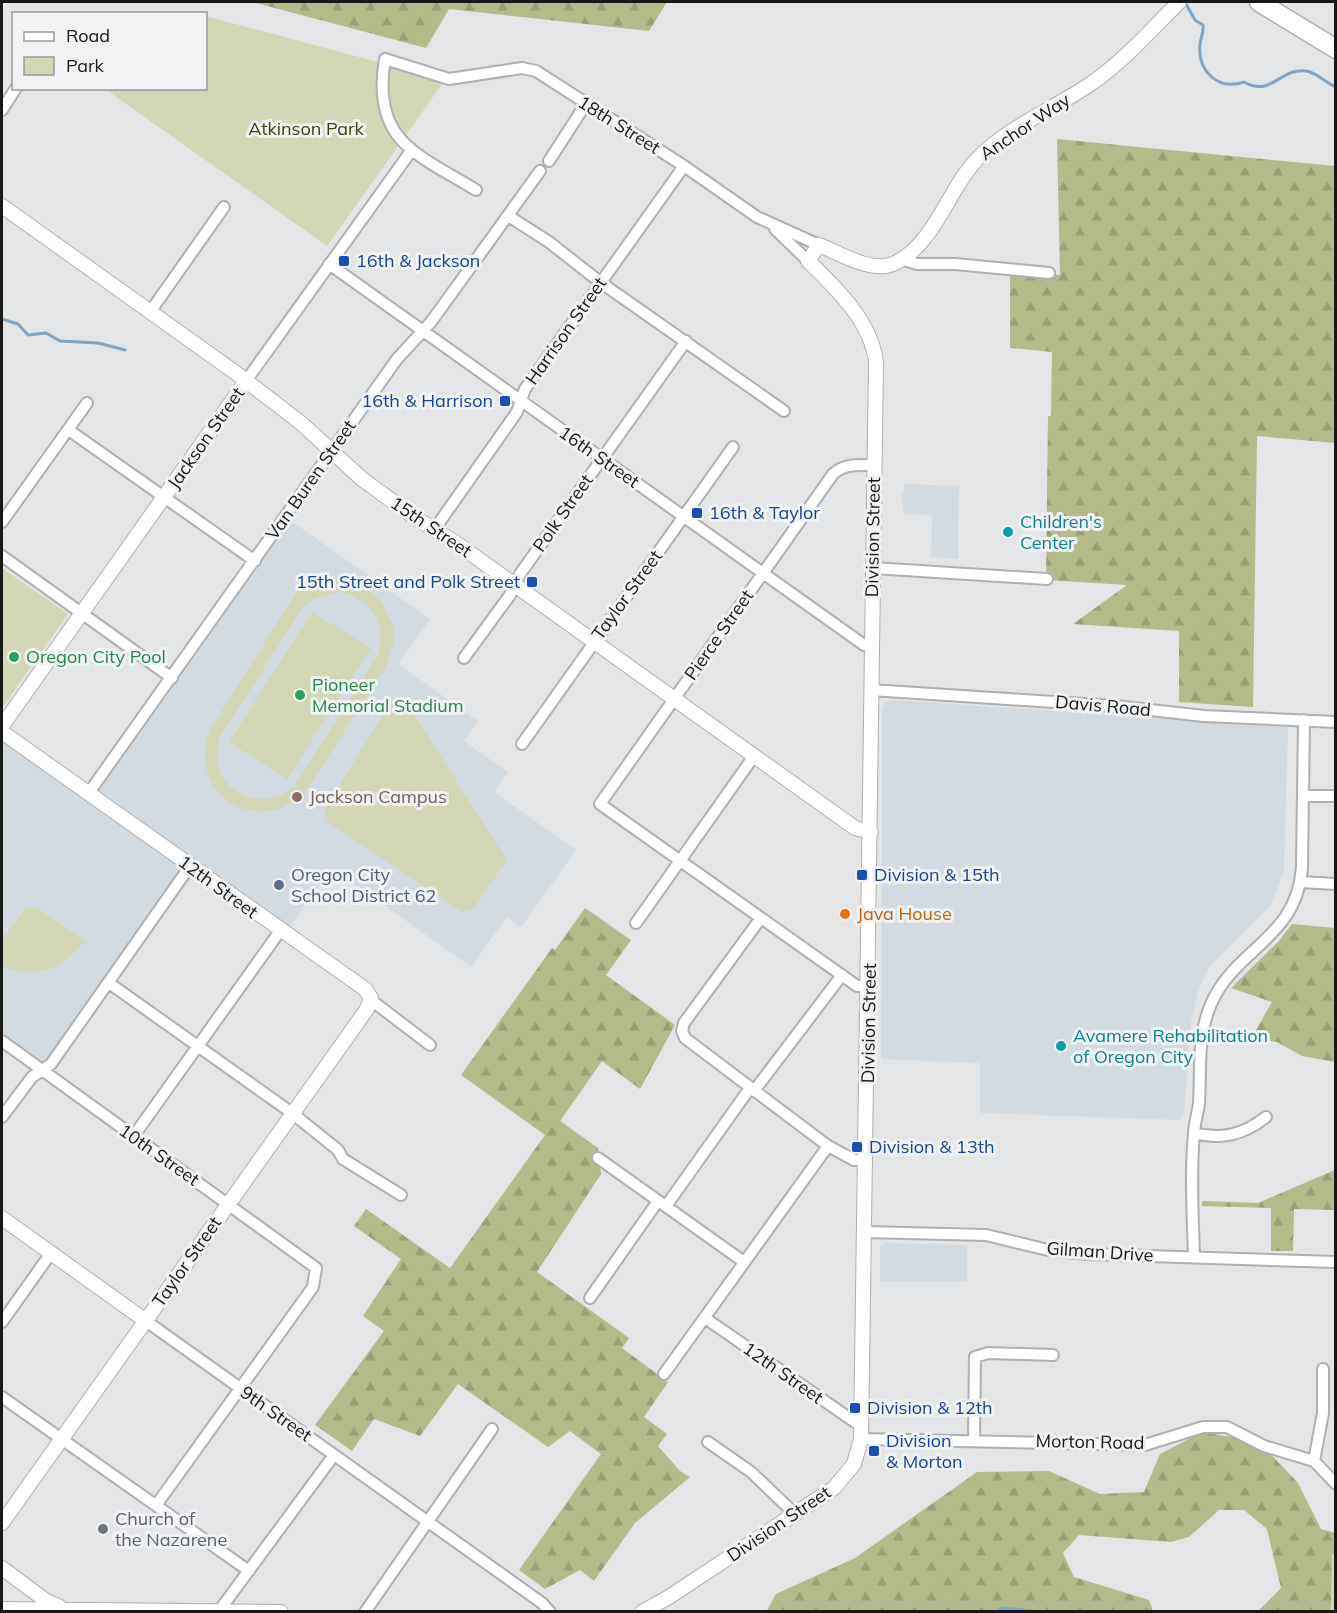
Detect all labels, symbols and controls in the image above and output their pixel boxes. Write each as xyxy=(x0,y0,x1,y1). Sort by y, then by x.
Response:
legend xyxy=(12,12,207,90)
text: Road xyxy=(66,24,110,47)
text: Park xyxy=(66,54,105,77)
street label: Anchor Way xyxy=(975,88,1075,165)
street label: 18th Street xyxy=(574,90,665,159)
park label: Atkinson Park xyxy=(248,117,365,140)
place label: 16th & Jackson xyxy=(356,249,480,272)
marker: 16th & Jackson xyxy=(337,254,351,268)
street label: Harrison Street xyxy=(520,272,611,389)
street label: Jackson Street xyxy=(162,382,249,493)
place label: 16th & Harrison xyxy=(361,389,493,412)
marker: 16th & Harrison xyxy=(498,394,512,408)
street label: Van Buren Street xyxy=(261,415,361,544)
street label: 16th Street xyxy=(555,421,644,493)
street label: Polk Street xyxy=(527,469,598,556)
street label: Division Street xyxy=(860,477,885,597)
street label: 15th Street xyxy=(386,491,476,562)
place label: 16th & Taylor xyxy=(709,501,820,524)
marker: 16th & Taylor xyxy=(690,506,704,520)
place label: Children's Center xyxy=(1020,510,1102,554)
marker: Children's Center xyxy=(1001,525,1015,539)
street label: Taylor Street xyxy=(586,545,667,644)
place label: 15th Street and Polk Street xyxy=(296,570,520,593)
marker: 15th Street and Polk Street xyxy=(525,575,539,589)
street label: Pierce Street xyxy=(679,585,758,684)
place label: Oregon City Pool xyxy=(26,645,166,668)
marker: Oregon City Pool xyxy=(7,650,21,664)
place label: Pioneer Memorial Stadium xyxy=(312,673,463,717)
marker: Pioneer Memorial Stadium xyxy=(293,688,307,702)
street label: Davis Road xyxy=(1054,690,1152,721)
place label: Jackson Campus xyxy=(309,785,447,808)
marker: Jackson Campus xyxy=(290,790,304,804)
street label: 12th Street xyxy=(174,850,263,923)
place label: Oregon City School District 62 xyxy=(291,863,436,907)
place label: Division & 15th xyxy=(874,863,1000,886)
marker: Division & 15th xyxy=(855,868,869,882)
marker: Oregon City School District 62 xyxy=(272,878,286,892)
place label: Java House xyxy=(857,902,952,925)
marker: Java House xyxy=(838,907,852,921)
street label: Division Street xyxy=(856,963,881,1083)
place label: Avamere Rehabilitation of Oregon City xyxy=(1073,1024,1268,1068)
marker: Avamere Rehabilitation of Oregon City xyxy=(1054,1039,1068,1053)
street label: 10th Street xyxy=(115,1119,204,1191)
place label: Division & 13th xyxy=(869,1135,995,1158)
marker: Division & 13th xyxy=(850,1140,864,1154)
street label: Taylor Street xyxy=(147,1212,226,1311)
street label: Gilman Drive xyxy=(1046,1236,1154,1267)
street label: 12th Street xyxy=(739,1337,828,1409)
street label: 9th Street xyxy=(236,1381,317,1447)
place label: Division & 12th xyxy=(867,1396,993,1419)
marker: Division & 12th xyxy=(848,1401,862,1415)
place label: Division & Morton xyxy=(886,1429,963,1473)
street label: Morton Road xyxy=(1036,1429,1144,1454)
marker: Division & Morton xyxy=(867,1444,881,1458)
street label: Division Street xyxy=(723,1480,835,1567)
place label: Church of the Nazarene xyxy=(115,1507,227,1551)
marker: Church of the Nazarene xyxy=(96,1522,110,1536)

